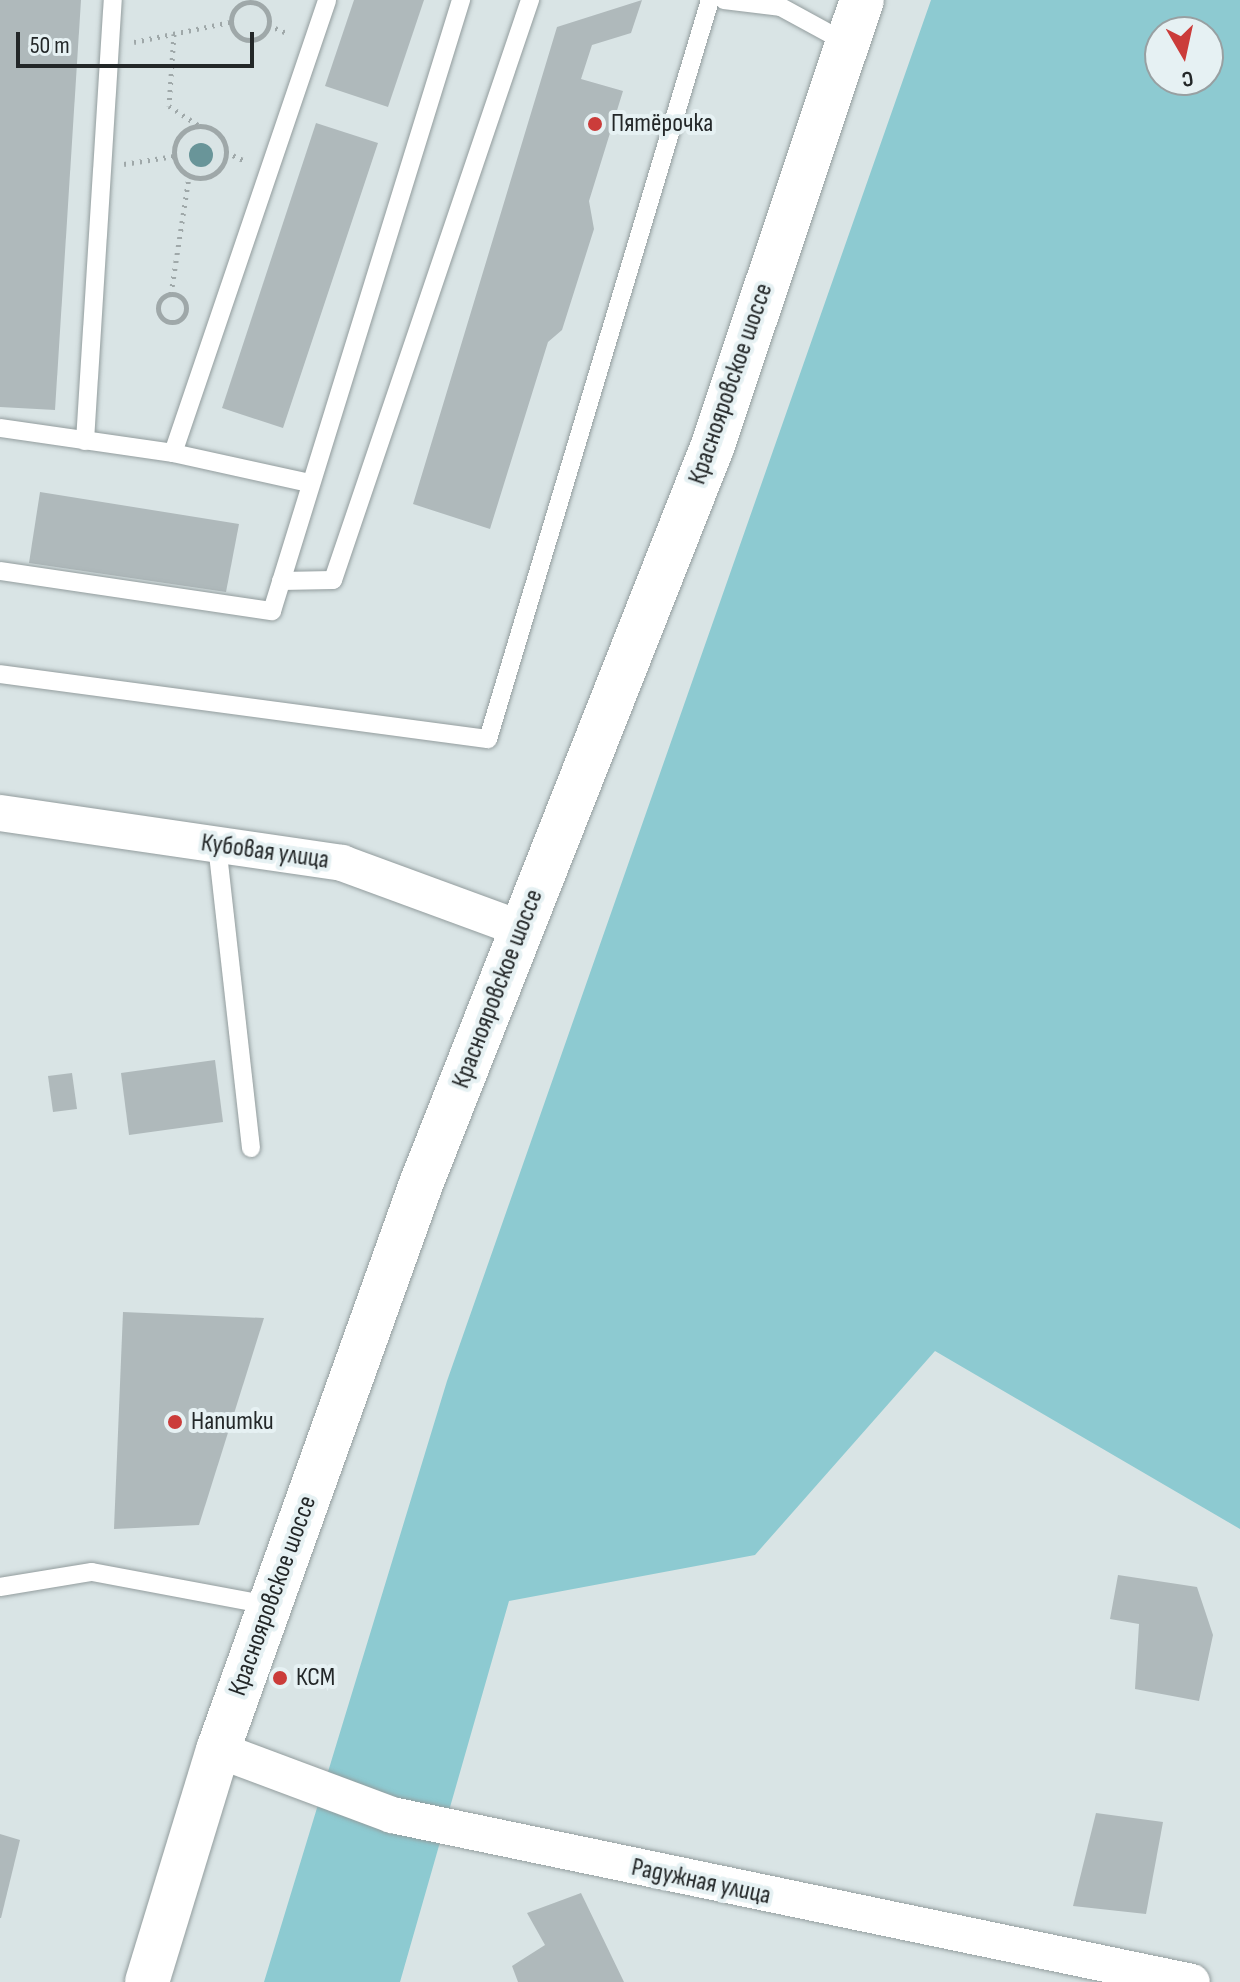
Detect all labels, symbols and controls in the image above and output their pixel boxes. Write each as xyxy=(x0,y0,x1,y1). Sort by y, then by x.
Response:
scale bar xyxy=(20,16,258,66)
north arrow xyxy=(1144,16,1224,96)
text: 50 m xyxy=(30,31,70,60)
text: С xyxy=(1180,64,1195,92)
place label: Пятёрочка xyxy=(611,108,713,140)
marker: Пятёрочка xyxy=(586,115,604,133)
street label: Краснояровское шоссе xyxy=(682,279,780,489)
street label: Кубовая улица xyxy=(199,828,331,876)
street label: Краснояровское шоссе xyxy=(446,885,550,1093)
place label: Напитки xyxy=(191,1406,274,1438)
marker: Напитки xyxy=(166,1413,184,1431)
street label: Краснояровское шоссе xyxy=(222,1492,324,1700)
place label: КСМ xyxy=(296,1662,335,1694)
marker: КСМ xyxy=(271,1669,289,1687)
street label: Радужная улица xyxy=(629,1852,773,1912)

